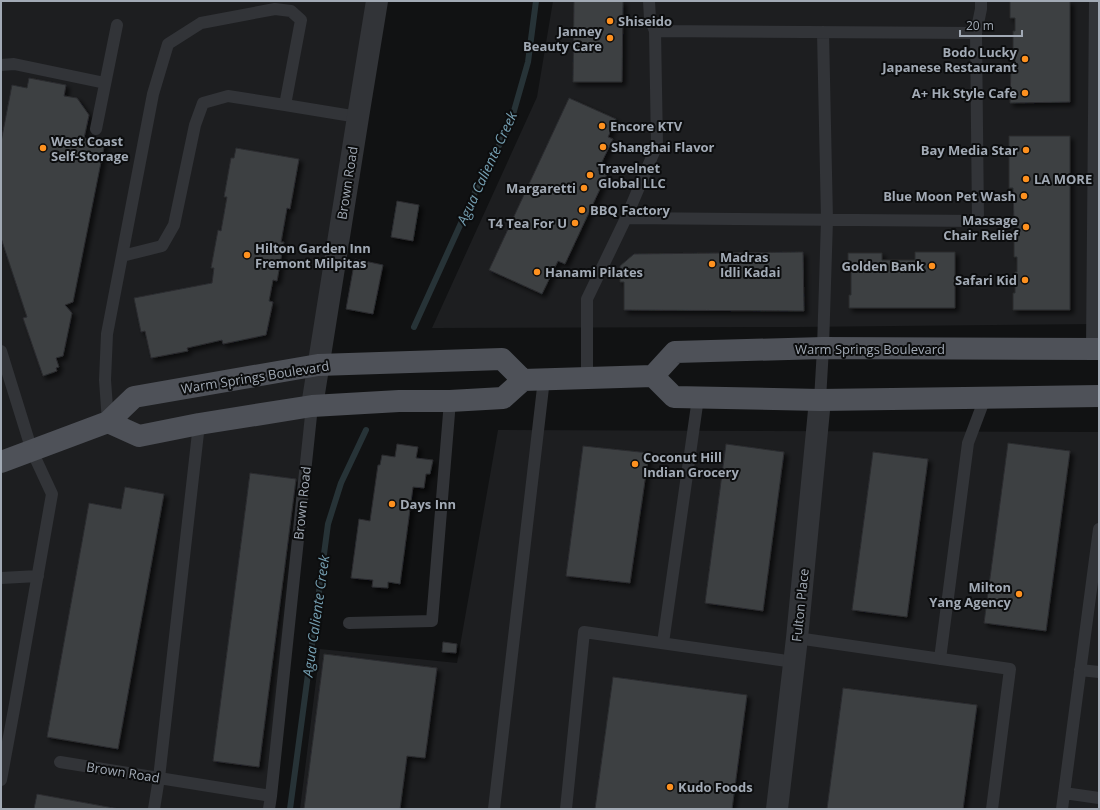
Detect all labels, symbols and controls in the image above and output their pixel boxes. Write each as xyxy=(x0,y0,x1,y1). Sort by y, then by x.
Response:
place label: Shiseido xyxy=(618,12,672,30)
scale bar xyxy=(960,12,1022,38)
marker: Shiseido xyxy=(605,16,615,26)
text: 20 m xyxy=(966,17,994,34)
place label: Janney Beauty Care xyxy=(523,22,603,55)
marker: Janney Beauty Care xyxy=(605,33,615,43)
place label: Bodo Lucky Japanese Restaurant xyxy=(881,43,1018,76)
marker: Bodo Lucky Japanese Restaurant xyxy=(1020,54,1030,64)
place label: A+ Hk Style Cafe xyxy=(912,84,1017,102)
marker: A+ Hk Style Cafe xyxy=(1020,88,1030,98)
water label: Agua Caliente Creek xyxy=(452,107,522,228)
place label: Encore KTV xyxy=(610,117,683,135)
marker: Encore KTV xyxy=(597,121,607,131)
place label: West Coast Self-Storage xyxy=(51,132,129,165)
place label: Shanghai Flavor xyxy=(611,138,715,156)
place label: Bay Media Star xyxy=(921,141,1018,159)
marker: Shanghai Flavor xyxy=(598,142,608,152)
marker: West Coast Self-Storage xyxy=(38,143,48,153)
street label: Brown Road xyxy=(332,145,362,221)
marker: Bay Media Star xyxy=(1021,145,1031,155)
place label: Travelnet Global LLC xyxy=(598,159,666,192)
marker: Travelnet Global LLC xyxy=(585,170,595,180)
place label: LA MORE xyxy=(1034,170,1092,188)
marker: LA MORE xyxy=(1021,174,1031,184)
place label: Margaretti xyxy=(506,179,576,197)
marker: Margaretti xyxy=(579,183,589,193)
place label: Blue Moon Pet Wash xyxy=(883,187,1016,205)
marker: Blue Moon Pet Wash xyxy=(1019,191,1029,201)
place label: BBQ Factory xyxy=(590,201,670,219)
marker: BBQ Factory xyxy=(577,205,587,215)
place label: Massage Chair Relief xyxy=(943,211,1019,244)
place label: T4 Tea For U xyxy=(488,214,567,232)
marker: T4 Tea For U xyxy=(570,218,580,228)
marker: Massage Chair Relief xyxy=(1021,222,1031,232)
place label: Hilton Garden Inn Fremont Milpitas xyxy=(255,239,371,272)
place label: Madras Idli Kadai xyxy=(720,248,780,281)
marker: Hilton Garden Inn Fremont Milpitas xyxy=(242,250,252,260)
place label: Golden Bank xyxy=(842,257,925,275)
marker: Madras Idli Kadai xyxy=(707,259,717,269)
marker: Golden Bank xyxy=(927,261,937,271)
place label: Hanami Pilates xyxy=(545,263,643,281)
marker: Hanami Pilates xyxy=(532,267,542,277)
place label: Safari Kid xyxy=(955,271,1017,289)
marker: Safari Kid xyxy=(1020,275,1030,285)
street label: Warm Springs Boulevard xyxy=(795,340,945,358)
street label: Warm Springs Boulevard xyxy=(180,356,330,398)
place label: Coconut Hill Indian Grocery xyxy=(643,448,739,481)
marker: Coconut Hill Indian Grocery xyxy=(630,459,640,469)
street label: Brown Road xyxy=(289,465,315,541)
place label: Days Inn xyxy=(400,495,456,513)
marker: Days Inn xyxy=(387,499,397,509)
water label: Agua Caliente Creek xyxy=(297,553,334,679)
street label: Fulton Place xyxy=(787,567,813,643)
place label: Milton Yang Agency xyxy=(929,578,1012,611)
marker: Milton Yang Agency xyxy=(1014,589,1024,599)
street label: Brown Road xyxy=(85,757,161,787)
place label: Kudo Foods xyxy=(678,778,753,796)
marker: Kudo Foods xyxy=(665,782,675,792)

